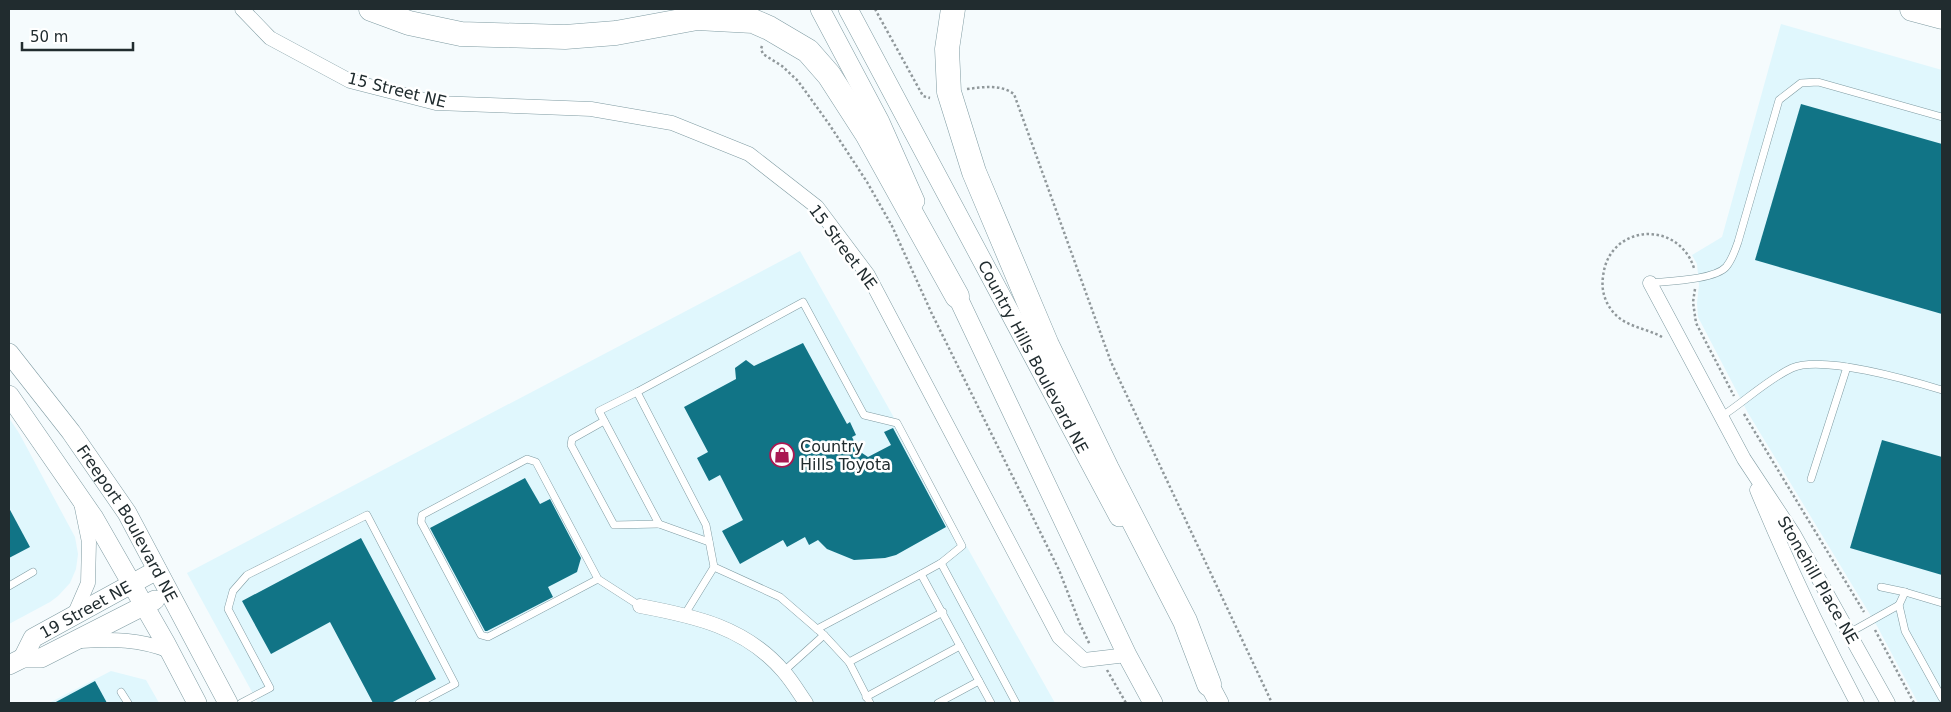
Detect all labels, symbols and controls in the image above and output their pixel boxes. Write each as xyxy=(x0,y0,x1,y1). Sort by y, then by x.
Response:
scale bar xyxy=(22,20,134,52)
text: 50 m xyxy=(30,28,68,46)
street label: 15 Street NE xyxy=(346,69,448,111)
street label: 15 Street NE xyxy=(805,201,881,293)
street label: Country Hills Boulevard NE xyxy=(974,257,1093,456)
place label: Country Hills Toyota xyxy=(800,437,891,474)
street label: Freeport Boulevard NE xyxy=(73,441,182,605)
shop icon: Country Hills Toyota xyxy=(769,442,795,468)
street label: Stonehill Place NE xyxy=(1774,513,1862,647)
street label: 19 Street NE xyxy=(36,577,134,642)

